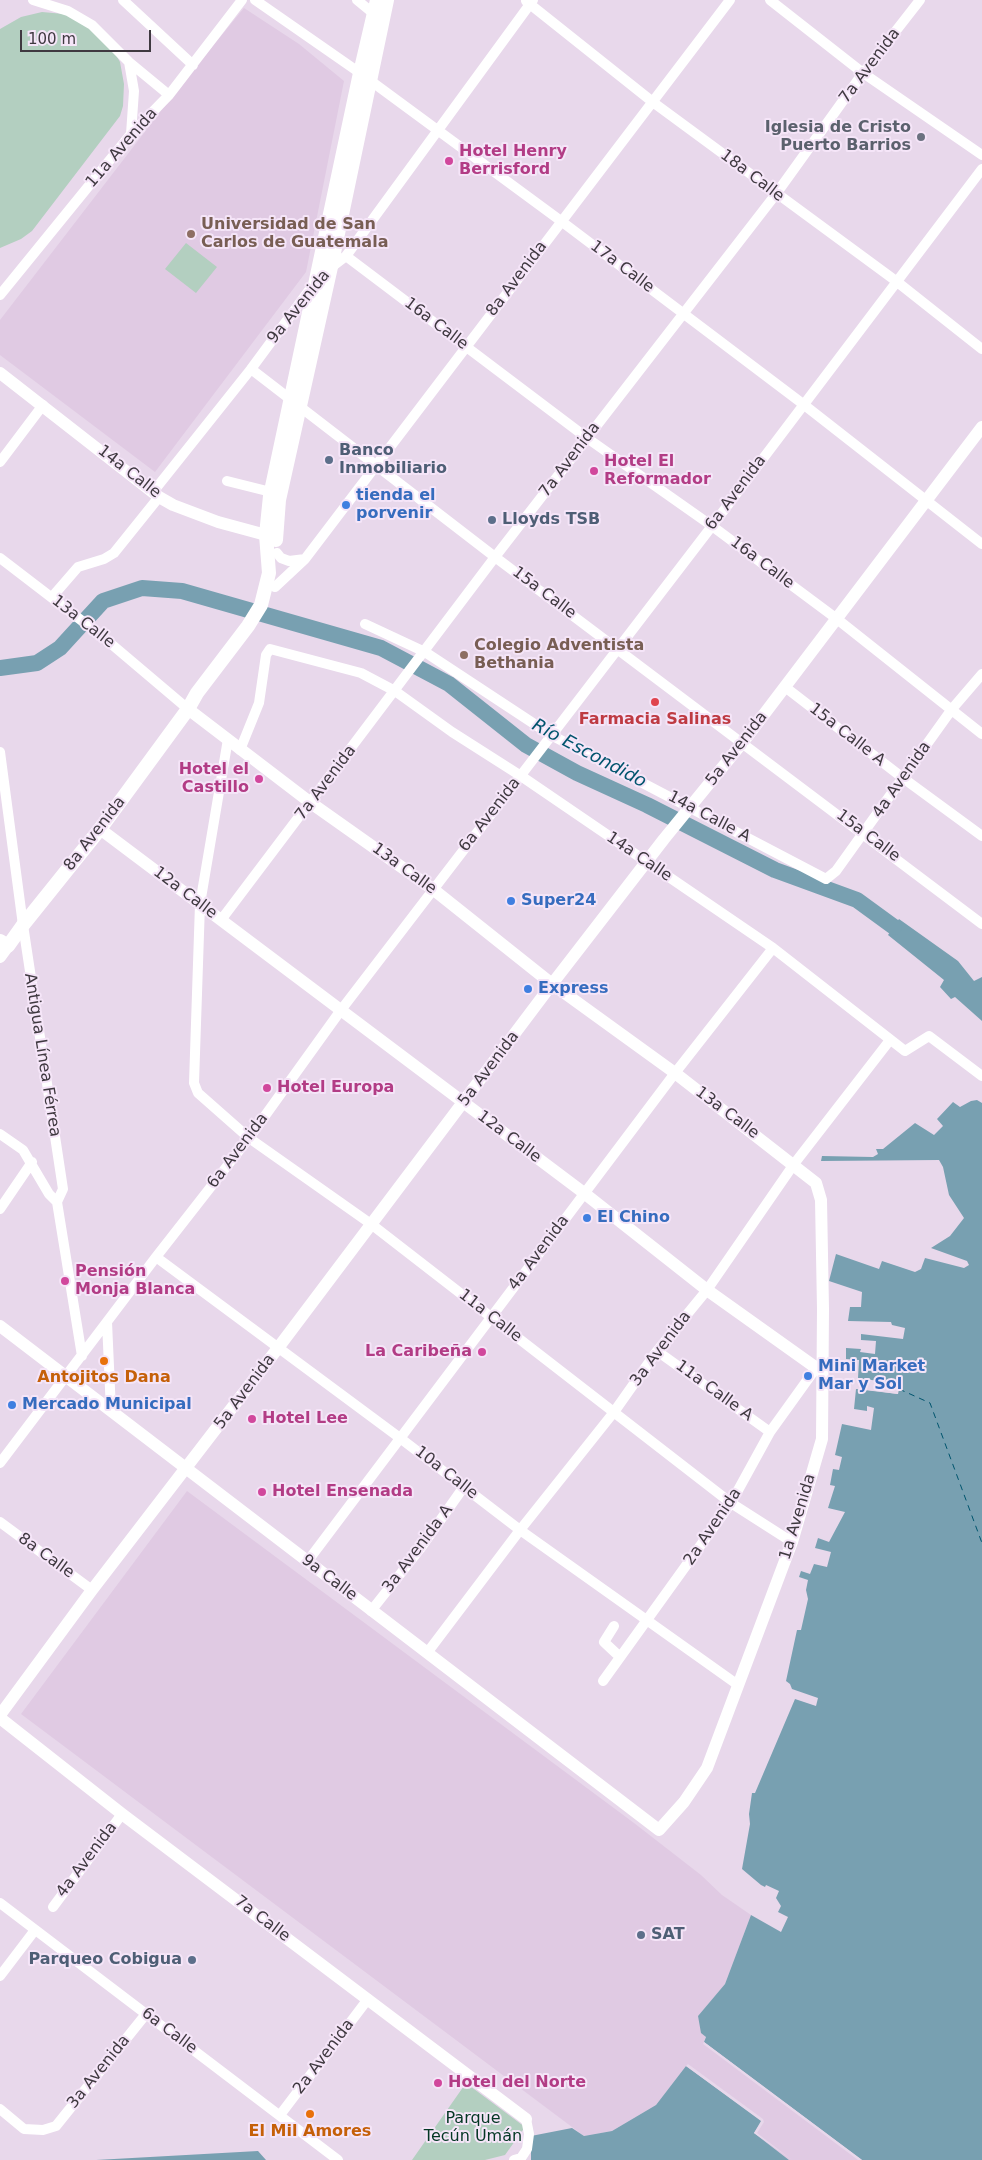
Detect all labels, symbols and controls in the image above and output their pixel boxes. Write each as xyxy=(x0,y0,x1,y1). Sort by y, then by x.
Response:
scale bar xyxy=(22,20,154,52)
street label: 7a Avenida xyxy=(836,25,904,107)
text: 100 m xyxy=(28,30,76,48)
street label: 11a Avenida xyxy=(82,104,162,192)
place label: Iglesia de Cristo Puerto Barrios xyxy=(765,118,911,156)
marker: Iglesia de Cristo Puerto Barrios xyxy=(915,131,927,143)
place label: Hotel Henry Berrisford xyxy=(459,142,567,180)
street label: 18a Calle xyxy=(716,146,788,206)
marker: Hotel Henry Berrisford xyxy=(443,155,455,167)
place label: Universidad de San Carlos de Guatemala xyxy=(201,215,388,253)
marker: Universidad de San Carlos de Guatemala xyxy=(185,228,197,240)
street label: 17a Calle xyxy=(586,237,658,297)
street label: 8a Avenida xyxy=(483,238,551,320)
street label: 9a Avenida xyxy=(264,266,334,348)
street label: 16a Calle xyxy=(400,294,472,354)
street label: 7a Avenida xyxy=(536,419,604,501)
street label: 14a Calle xyxy=(94,441,164,503)
place label: Banco Inmobiliario xyxy=(339,441,447,479)
place label: Hotel El Reformador xyxy=(604,452,711,490)
street label: 6a Avenida xyxy=(702,452,770,534)
marker: Banco Inmobiliario xyxy=(323,454,335,466)
marker: Hotel El Reformador xyxy=(588,465,600,477)
place label: tienda el porvenir xyxy=(356,486,436,524)
marker: tienda el porvenir xyxy=(340,499,352,511)
place label: Lloyds TSB xyxy=(502,510,600,530)
marker: Lloyds TSB xyxy=(486,514,498,526)
street label: 16a Calle xyxy=(726,533,798,593)
street label: 15a Calle xyxy=(508,563,580,623)
street label: 13a Calle xyxy=(48,591,118,653)
place label: Colegio Adventista Bethania xyxy=(474,636,644,674)
marker: Colegio Adventista Bethania xyxy=(458,649,470,661)
marker: Farmacia Salinas xyxy=(649,696,661,708)
street label: 15a Calle A xyxy=(805,699,889,771)
street label: 5a Avenida xyxy=(702,708,772,790)
place label: Farmacia Salinas xyxy=(579,710,731,730)
water label: Río Escondido xyxy=(528,715,650,793)
street label: 4a Avenida xyxy=(869,738,935,822)
street label: 7a Avenida xyxy=(292,742,360,824)
place label: Hotel el Castillo xyxy=(179,760,249,798)
marker: Hotel el Castillo xyxy=(253,773,265,785)
street label: 6a Avenida xyxy=(455,774,525,856)
street label: 14a Calle A xyxy=(664,787,754,847)
street label: 8a Avenida xyxy=(60,793,130,875)
street label: 15a Calle xyxy=(832,806,904,866)
street label: 14a Calle xyxy=(603,828,675,886)
street label: 13a Calle xyxy=(368,839,440,899)
street label: 12a Calle xyxy=(149,863,221,923)
place label: Super24 xyxy=(521,891,596,911)
marker: Super24 xyxy=(505,895,517,907)
street label: Antigua Línea Férrea xyxy=(20,972,64,1138)
place label: Express xyxy=(538,979,608,999)
marker: Express xyxy=(522,983,534,995)
street label: 5a Avenida xyxy=(455,1028,523,1110)
place label: Hotel Europa xyxy=(277,1078,394,1098)
marker: Hotel Europa xyxy=(261,1082,273,1094)
street label: 13a Calle xyxy=(691,1083,763,1143)
street label: 12a Calle xyxy=(473,1107,545,1167)
street label: 6a Avenida xyxy=(204,1110,272,1192)
place label: El Chino xyxy=(597,1208,670,1228)
street label: 4a Avenida xyxy=(505,1212,573,1294)
marker: El Chino xyxy=(581,1212,593,1224)
place label: Pensión Monja Blanca xyxy=(75,1262,195,1300)
marker: Pensión Monja Blanca xyxy=(59,1275,71,1287)
street label: 11a Calle xyxy=(455,1285,525,1347)
street label: 3a Avenida xyxy=(627,1308,695,1390)
place label: La Caribeña xyxy=(365,1342,472,1362)
marker: La Caribeña xyxy=(476,1346,488,1358)
street label: 5a Avenida xyxy=(211,1351,279,1433)
marker: Antojitos Dana xyxy=(98,1355,110,1367)
street label: 11a Calle A xyxy=(672,1356,756,1426)
place label: Mini Market Mar y Sol xyxy=(818,1357,925,1395)
place label: Antojitos Dana xyxy=(37,1368,171,1388)
marker: Mini Market Mar y Sol xyxy=(802,1370,814,1382)
place label: Mercado Municipal xyxy=(22,1395,192,1415)
marker: Mercado Municipal xyxy=(6,1399,18,1411)
place label: Hotel Lee xyxy=(262,1409,348,1429)
marker: Hotel Lee xyxy=(246,1413,258,1425)
street label: 10a Calle xyxy=(411,1442,481,1504)
street label: 1a Avenida xyxy=(776,1472,820,1562)
place label: Hotel Ensenada xyxy=(272,1482,413,1502)
street label: 2a Avenida xyxy=(680,1485,746,1569)
marker: Hotel Ensenada xyxy=(256,1486,268,1498)
street label: 3a Avenida A xyxy=(379,1501,457,1597)
street label: 8a Calle xyxy=(14,1529,78,1583)
street label: 9a Calle xyxy=(297,1551,361,1605)
street label: 4a Avenida xyxy=(53,1819,121,1901)
street label: 7a Calle xyxy=(230,1892,294,1946)
place label: SAT xyxy=(651,1925,685,1945)
marker: SAT xyxy=(635,1929,647,1941)
place label: Parqueo Cobigua xyxy=(28,1950,182,1970)
marker: Parqueo Cobigua xyxy=(186,1954,198,1966)
street label: 6a Calle xyxy=(137,2004,201,2058)
street label: 2a Avenida xyxy=(290,2016,358,2098)
street label: 3a Avenida xyxy=(64,2031,134,2113)
place label: Hotel del Norte xyxy=(448,2073,586,2093)
marker: Hotel del Norte xyxy=(432,2077,444,2089)
marker: El Mil Amores xyxy=(304,2108,316,2120)
park label: Parque Tecún Umán xyxy=(424,2109,522,2147)
place label: El Mil Amores xyxy=(249,2122,371,2142)

